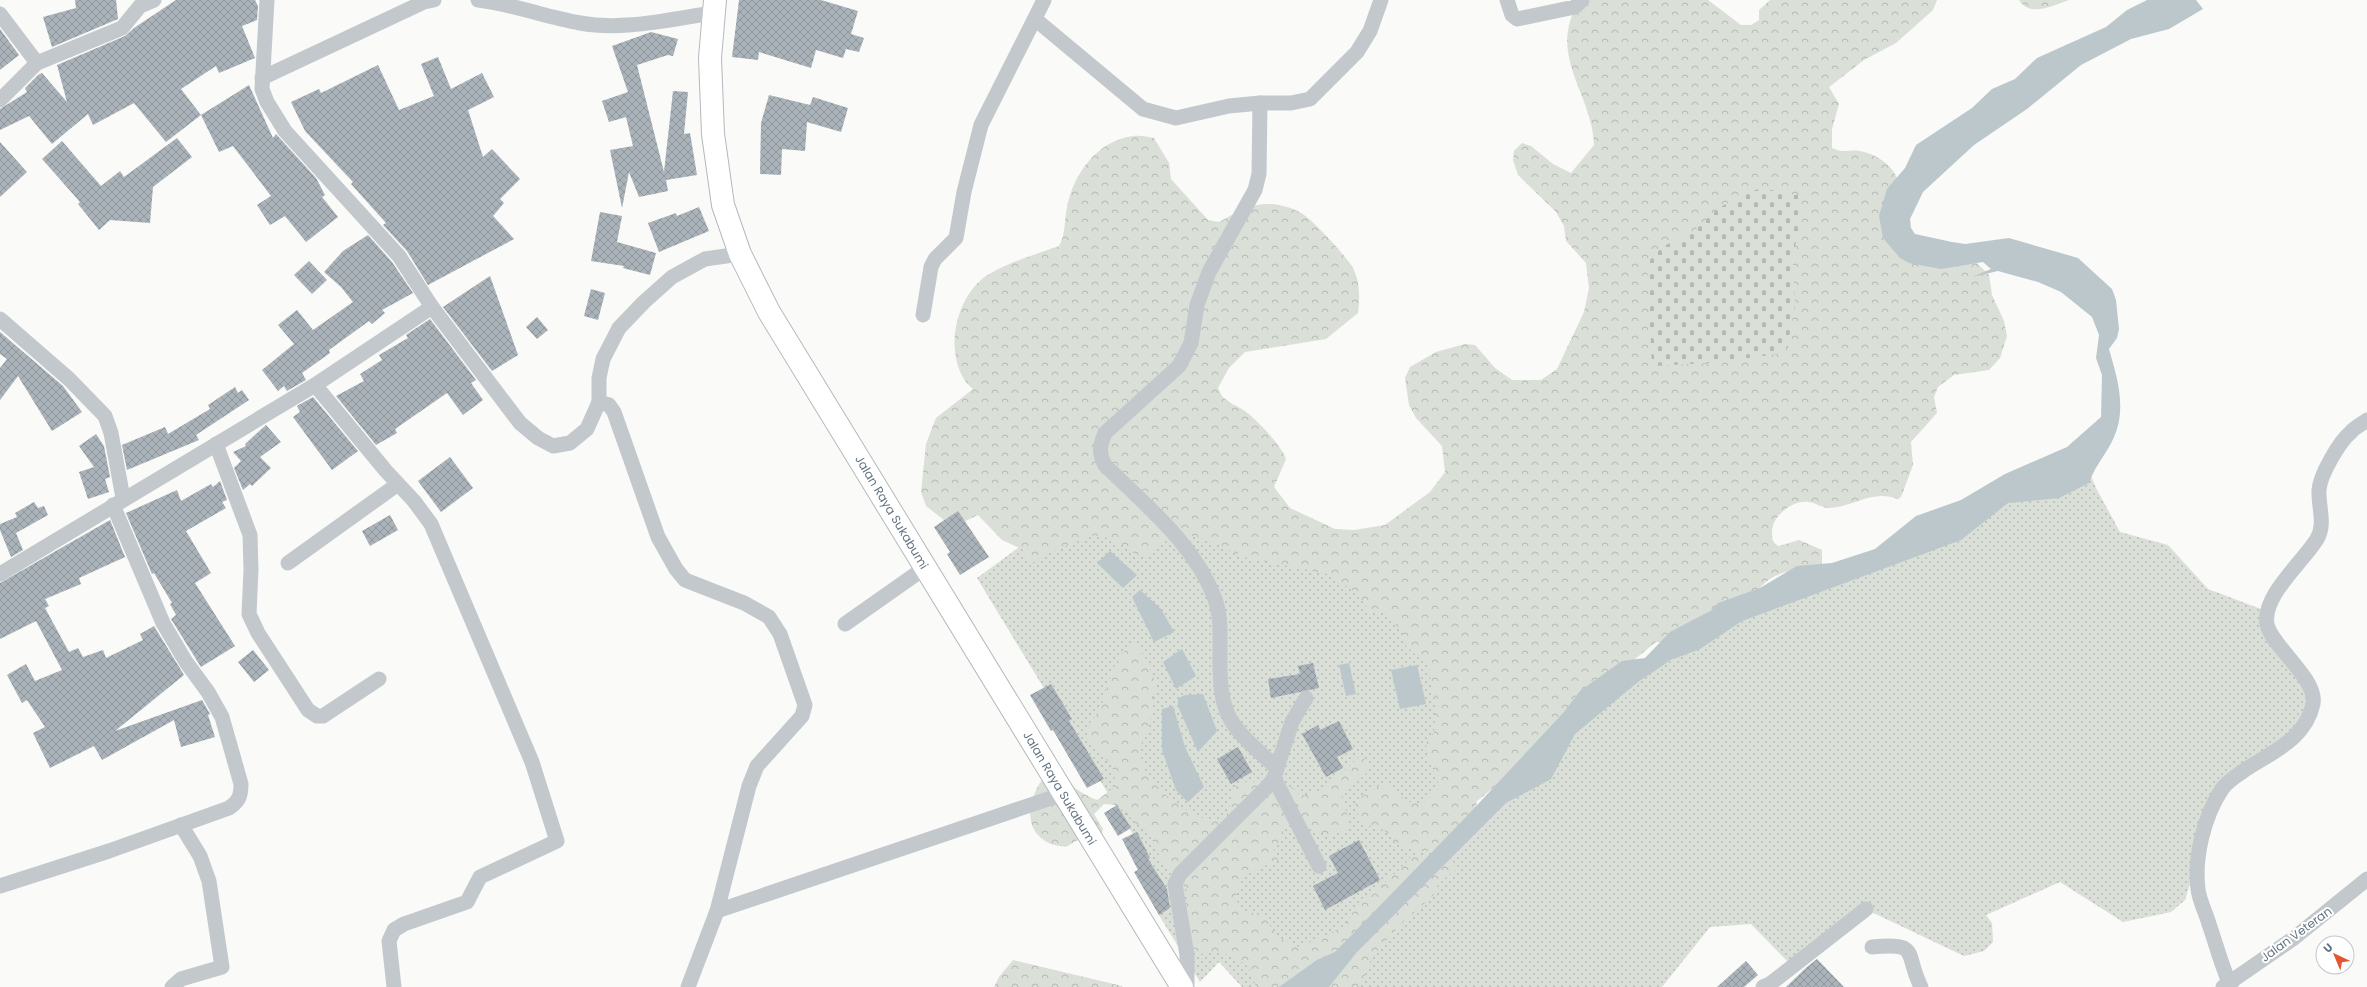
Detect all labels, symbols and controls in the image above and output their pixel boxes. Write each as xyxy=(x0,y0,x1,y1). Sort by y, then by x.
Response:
street label: Jalan Raya Sukabumi xyxy=(851,452,933,572)
street label: Jalan Raya Sukabumi xyxy=(1019,728,1101,848)
street label: Jalan Veteran xyxy=(2257,902,2335,966)
north arrow xyxy=(2315,935,2355,975)
text: U xyxy=(2320,939,2337,956)

